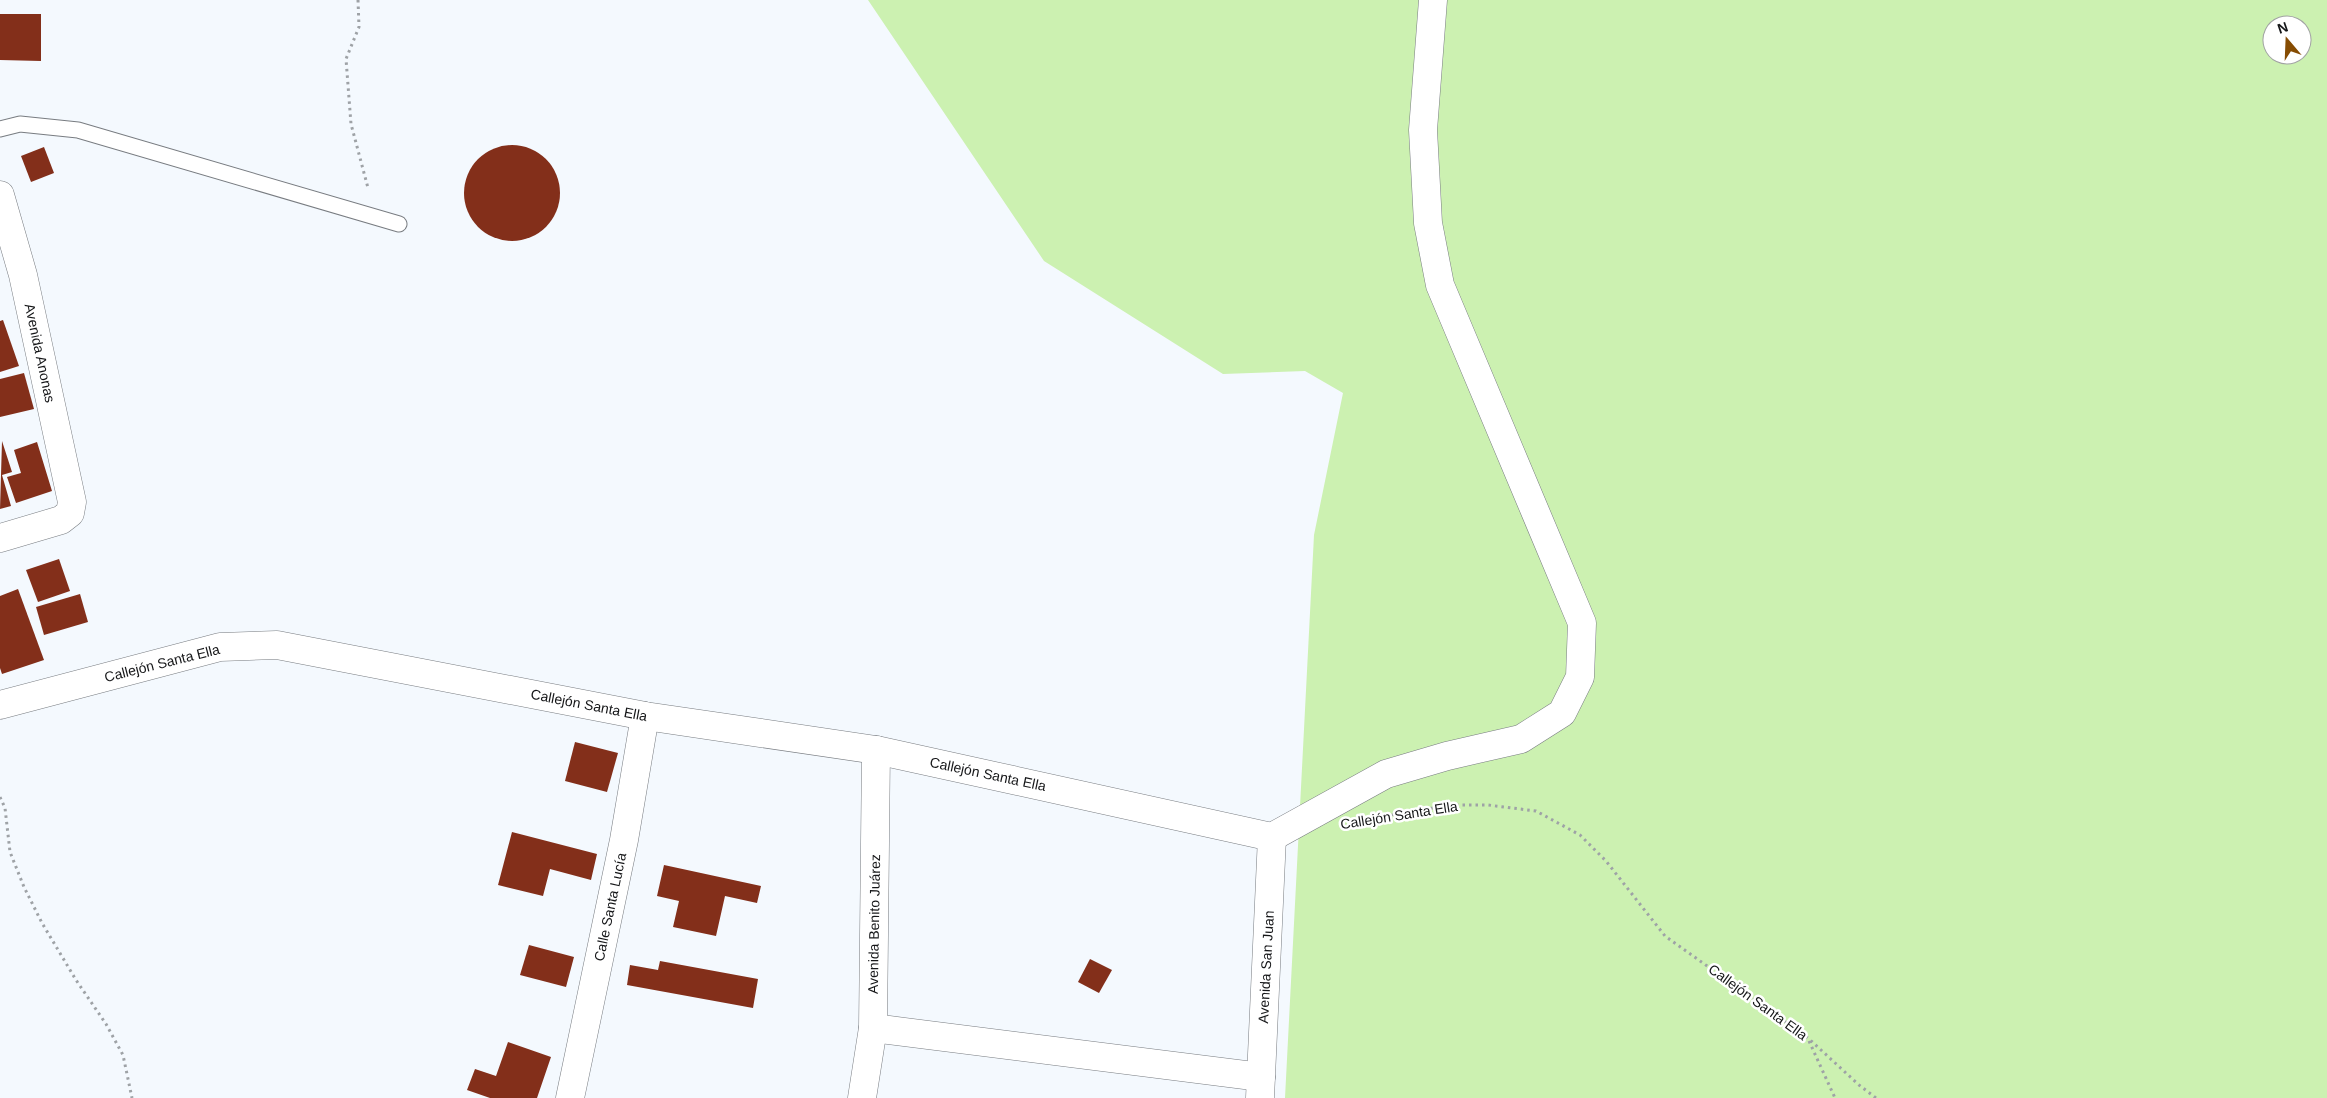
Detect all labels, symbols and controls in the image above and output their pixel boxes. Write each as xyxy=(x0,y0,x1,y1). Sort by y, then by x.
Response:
north arrow xyxy=(2262,15,2312,65)
text: N xyxy=(2275,18,2290,37)
street label: Avenida Anonas xyxy=(22,302,58,404)
street label: Callejón Santa Ella xyxy=(103,641,222,685)
street label: Callejón Santa Ella xyxy=(529,686,649,724)
street label: Callejón Santa Ella xyxy=(928,754,1048,794)
street label: Callejón Santa Ella xyxy=(1339,798,1459,832)
street label: Calle Santa Lucía xyxy=(591,851,629,963)
street label: Avenida Benito Juárez xyxy=(865,854,883,994)
street label: Avenida San Juan xyxy=(1255,910,1277,1024)
street label: Callejón Santa Ella xyxy=(1705,961,1811,1043)

